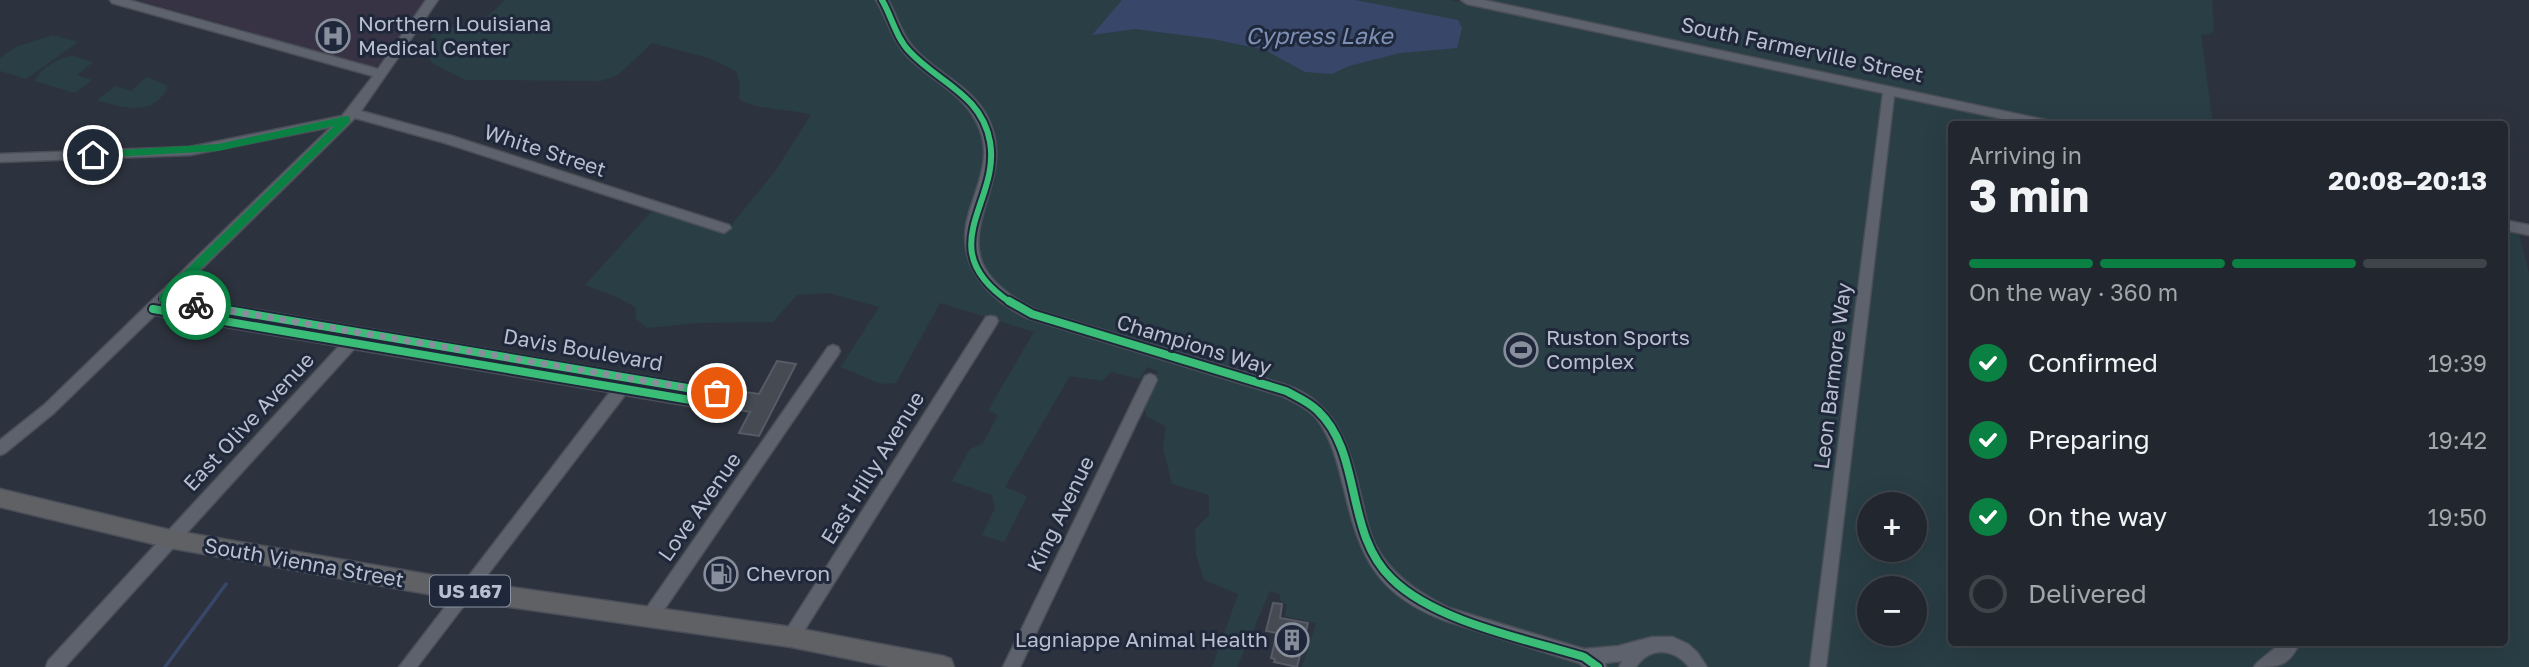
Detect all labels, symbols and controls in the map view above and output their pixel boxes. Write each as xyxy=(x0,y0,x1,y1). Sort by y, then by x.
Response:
place label: Northern Louisiana Medical Center xyxy=(358,10,551,60)
street label: South Farmerville Street xyxy=(1679,11,1926,87)
hospital icon: Northern Louisiana Medical Center xyxy=(314,17,352,55)
water label: Cypress Lake xyxy=(1245,21,1394,49)
street label: White Street xyxy=(481,118,610,182)
pin xyxy=(63,125,123,185)
icon: home xyxy=(74,136,112,174)
text: Arriving in xyxy=(1969,141,2082,169)
text: 20:08–20:13 xyxy=(2328,165,2487,196)
text: 3 min xyxy=(1969,167,2089,222)
courier xyxy=(161,270,231,340)
text: On the way · 360 m xyxy=(1969,278,2178,306)
street label: Leon Barmore Way xyxy=(1808,281,1856,471)
icon: bike xyxy=(177,286,215,324)
street label: Champions Way xyxy=(1114,308,1275,380)
street label: Davis Boulevard xyxy=(501,322,665,376)
place label: Ruston Sports Complex xyxy=(1546,324,1690,374)
sports icon: Ruston Sports Complex xyxy=(1502,331,1540,369)
icon: check xyxy=(1969,344,2007,382)
street label: East Olive Avenue xyxy=(177,347,319,496)
text: Confirmed xyxy=(2028,347,2158,378)
text: 19:39 xyxy=(2428,349,2487,377)
pin xyxy=(687,363,747,423)
icon: bag xyxy=(698,374,736,412)
street label: East Hilly Avenue xyxy=(815,386,930,549)
icon: check xyxy=(1969,421,2007,459)
text: Preparing xyxy=(2028,424,2150,455)
text: 19:42 xyxy=(2428,426,2487,454)
street label: Love Avenue xyxy=(652,447,746,566)
street label: King Avenue xyxy=(1021,452,1099,576)
map controls xyxy=(1857,492,1927,646)
button: + xyxy=(1857,492,1927,562)
icon: check xyxy=(1969,498,2007,536)
text: On the way xyxy=(2028,501,2167,532)
text: 19:50 xyxy=(2427,503,2487,531)
street label: South Vienna Street xyxy=(202,532,406,592)
fuel station icon: Chevron xyxy=(702,555,740,593)
place label: Chevron xyxy=(746,560,830,586)
road number: US 167 xyxy=(430,576,510,606)
button: − xyxy=(1857,576,1927,646)
text: Delivered xyxy=(2028,578,2147,609)
building icon: Lagniappe Animal Health xyxy=(1273,621,1311,659)
place label: Lagniappe Animal Health xyxy=(1015,626,1268,652)

